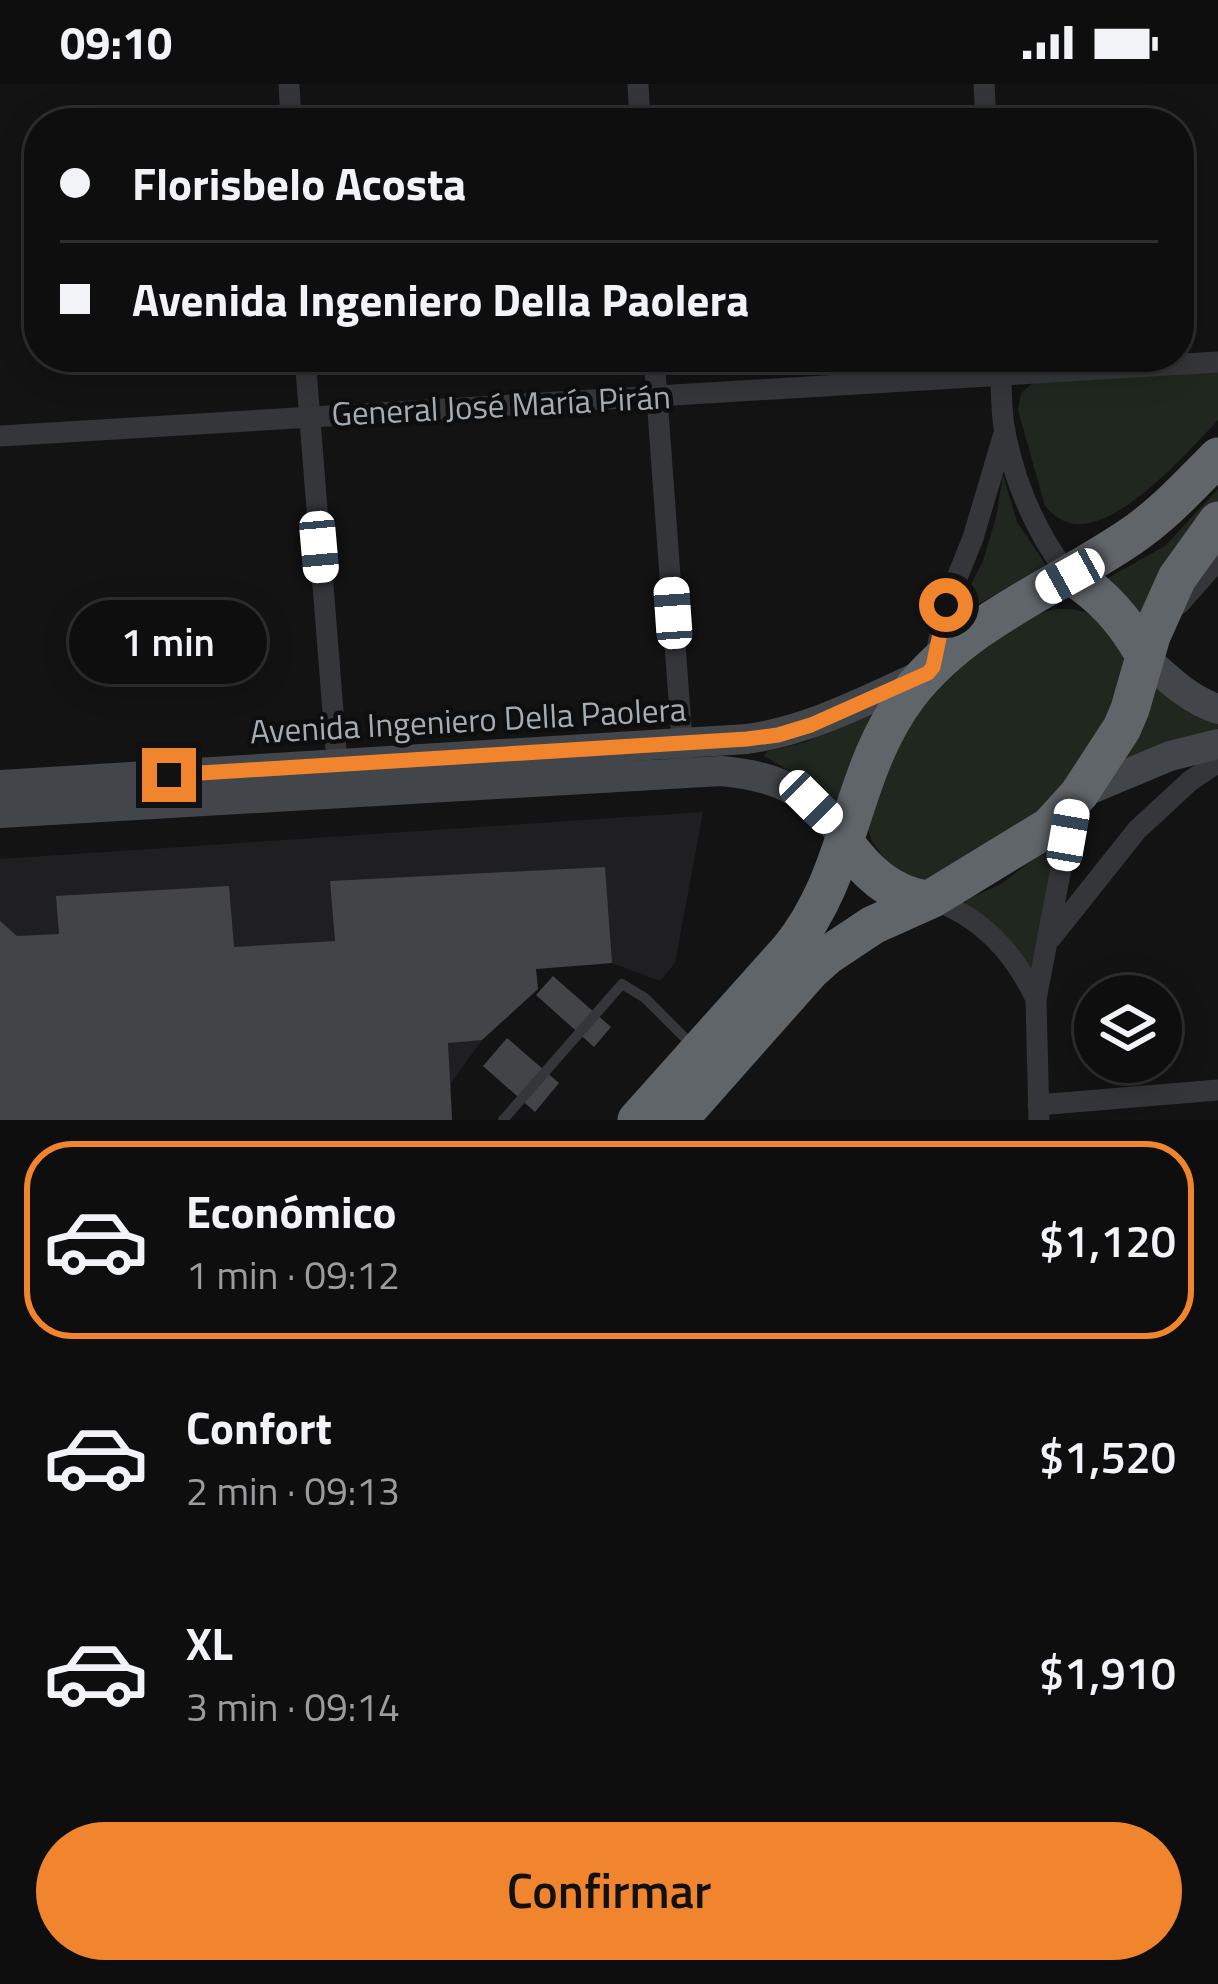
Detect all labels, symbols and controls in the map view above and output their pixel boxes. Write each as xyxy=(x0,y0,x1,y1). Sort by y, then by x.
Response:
text: 09:10 xyxy=(60,8,172,76)
text: Florisbelo Acosta xyxy=(132,149,466,217)
text: Avenida Ingeniero Della Paolera xyxy=(132,265,749,333)
street label: General José María Pirán xyxy=(330,371,672,439)
car xyxy=(298,510,340,584)
car xyxy=(1030,543,1110,609)
car xyxy=(653,576,693,650)
route start xyxy=(919,578,973,632)
callout: 1 min xyxy=(70,601,268,685)
text: 1 min xyxy=(121,612,215,671)
street label: Avenida Ingeniero Della Paolera xyxy=(249,684,687,756)
route end xyxy=(142,748,196,802)
car xyxy=(773,764,849,840)
car xyxy=(1044,796,1092,874)
map controls xyxy=(1074,975,1182,1083)
button: layers xyxy=(1074,975,1182,1083)
text: Económico xyxy=(186,1177,397,1245)
icon: car xyxy=(42,1186,150,1294)
text: $1,120 xyxy=(1039,1206,1176,1274)
text: 1 min · 09:12 xyxy=(186,1245,400,1304)
text: Confort xyxy=(186,1393,332,1461)
icon: car xyxy=(42,1402,150,1510)
text: $1,520 xyxy=(1039,1422,1176,1490)
text: 2 min · 09:13 xyxy=(186,1461,400,1520)
text: XL xyxy=(186,1609,233,1677)
icon: car xyxy=(42,1618,150,1726)
text: $1,910 xyxy=(1039,1638,1176,1706)
text: 3 min · 09:14 xyxy=(186,1677,400,1736)
button: Confirmar xyxy=(36,1822,1182,1960)

